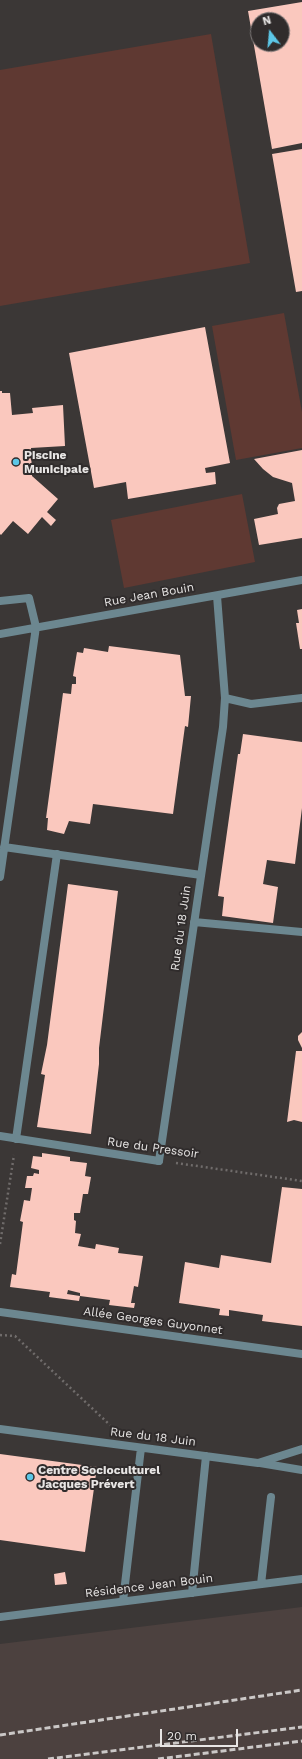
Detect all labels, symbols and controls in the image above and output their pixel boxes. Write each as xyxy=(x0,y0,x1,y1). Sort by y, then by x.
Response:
north arrow xyxy=(250,12,290,52)
text: N xyxy=(261,14,273,28)
place label: Piscine Municipale xyxy=(24,448,89,476)
marker: Piscine Municipale xyxy=(11,457,21,467)
street label: Rue Jean Bouin xyxy=(103,580,195,610)
street label: Rue du 18 Juin xyxy=(168,884,194,972)
street label: Rue du Pressoir xyxy=(106,1134,200,1162)
street label: Allée Georges Guyonnet xyxy=(82,1304,224,1338)
street label: Rue du 18 Juin xyxy=(109,1425,197,1449)
place label: Centre Socioculturel Jacques Prévert xyxy=(38,1463,160,1491)
marker: Centre Socioculturel Jacques Prévert xyxy=(25,1472,35,1482)
street label: Résidence Jean Bouin xyxy=(84,1571,214,1601)
scale bar xyxy=(162,1721,240,1747)
text: 20 m xyxy=(167,1729,197,1743)

